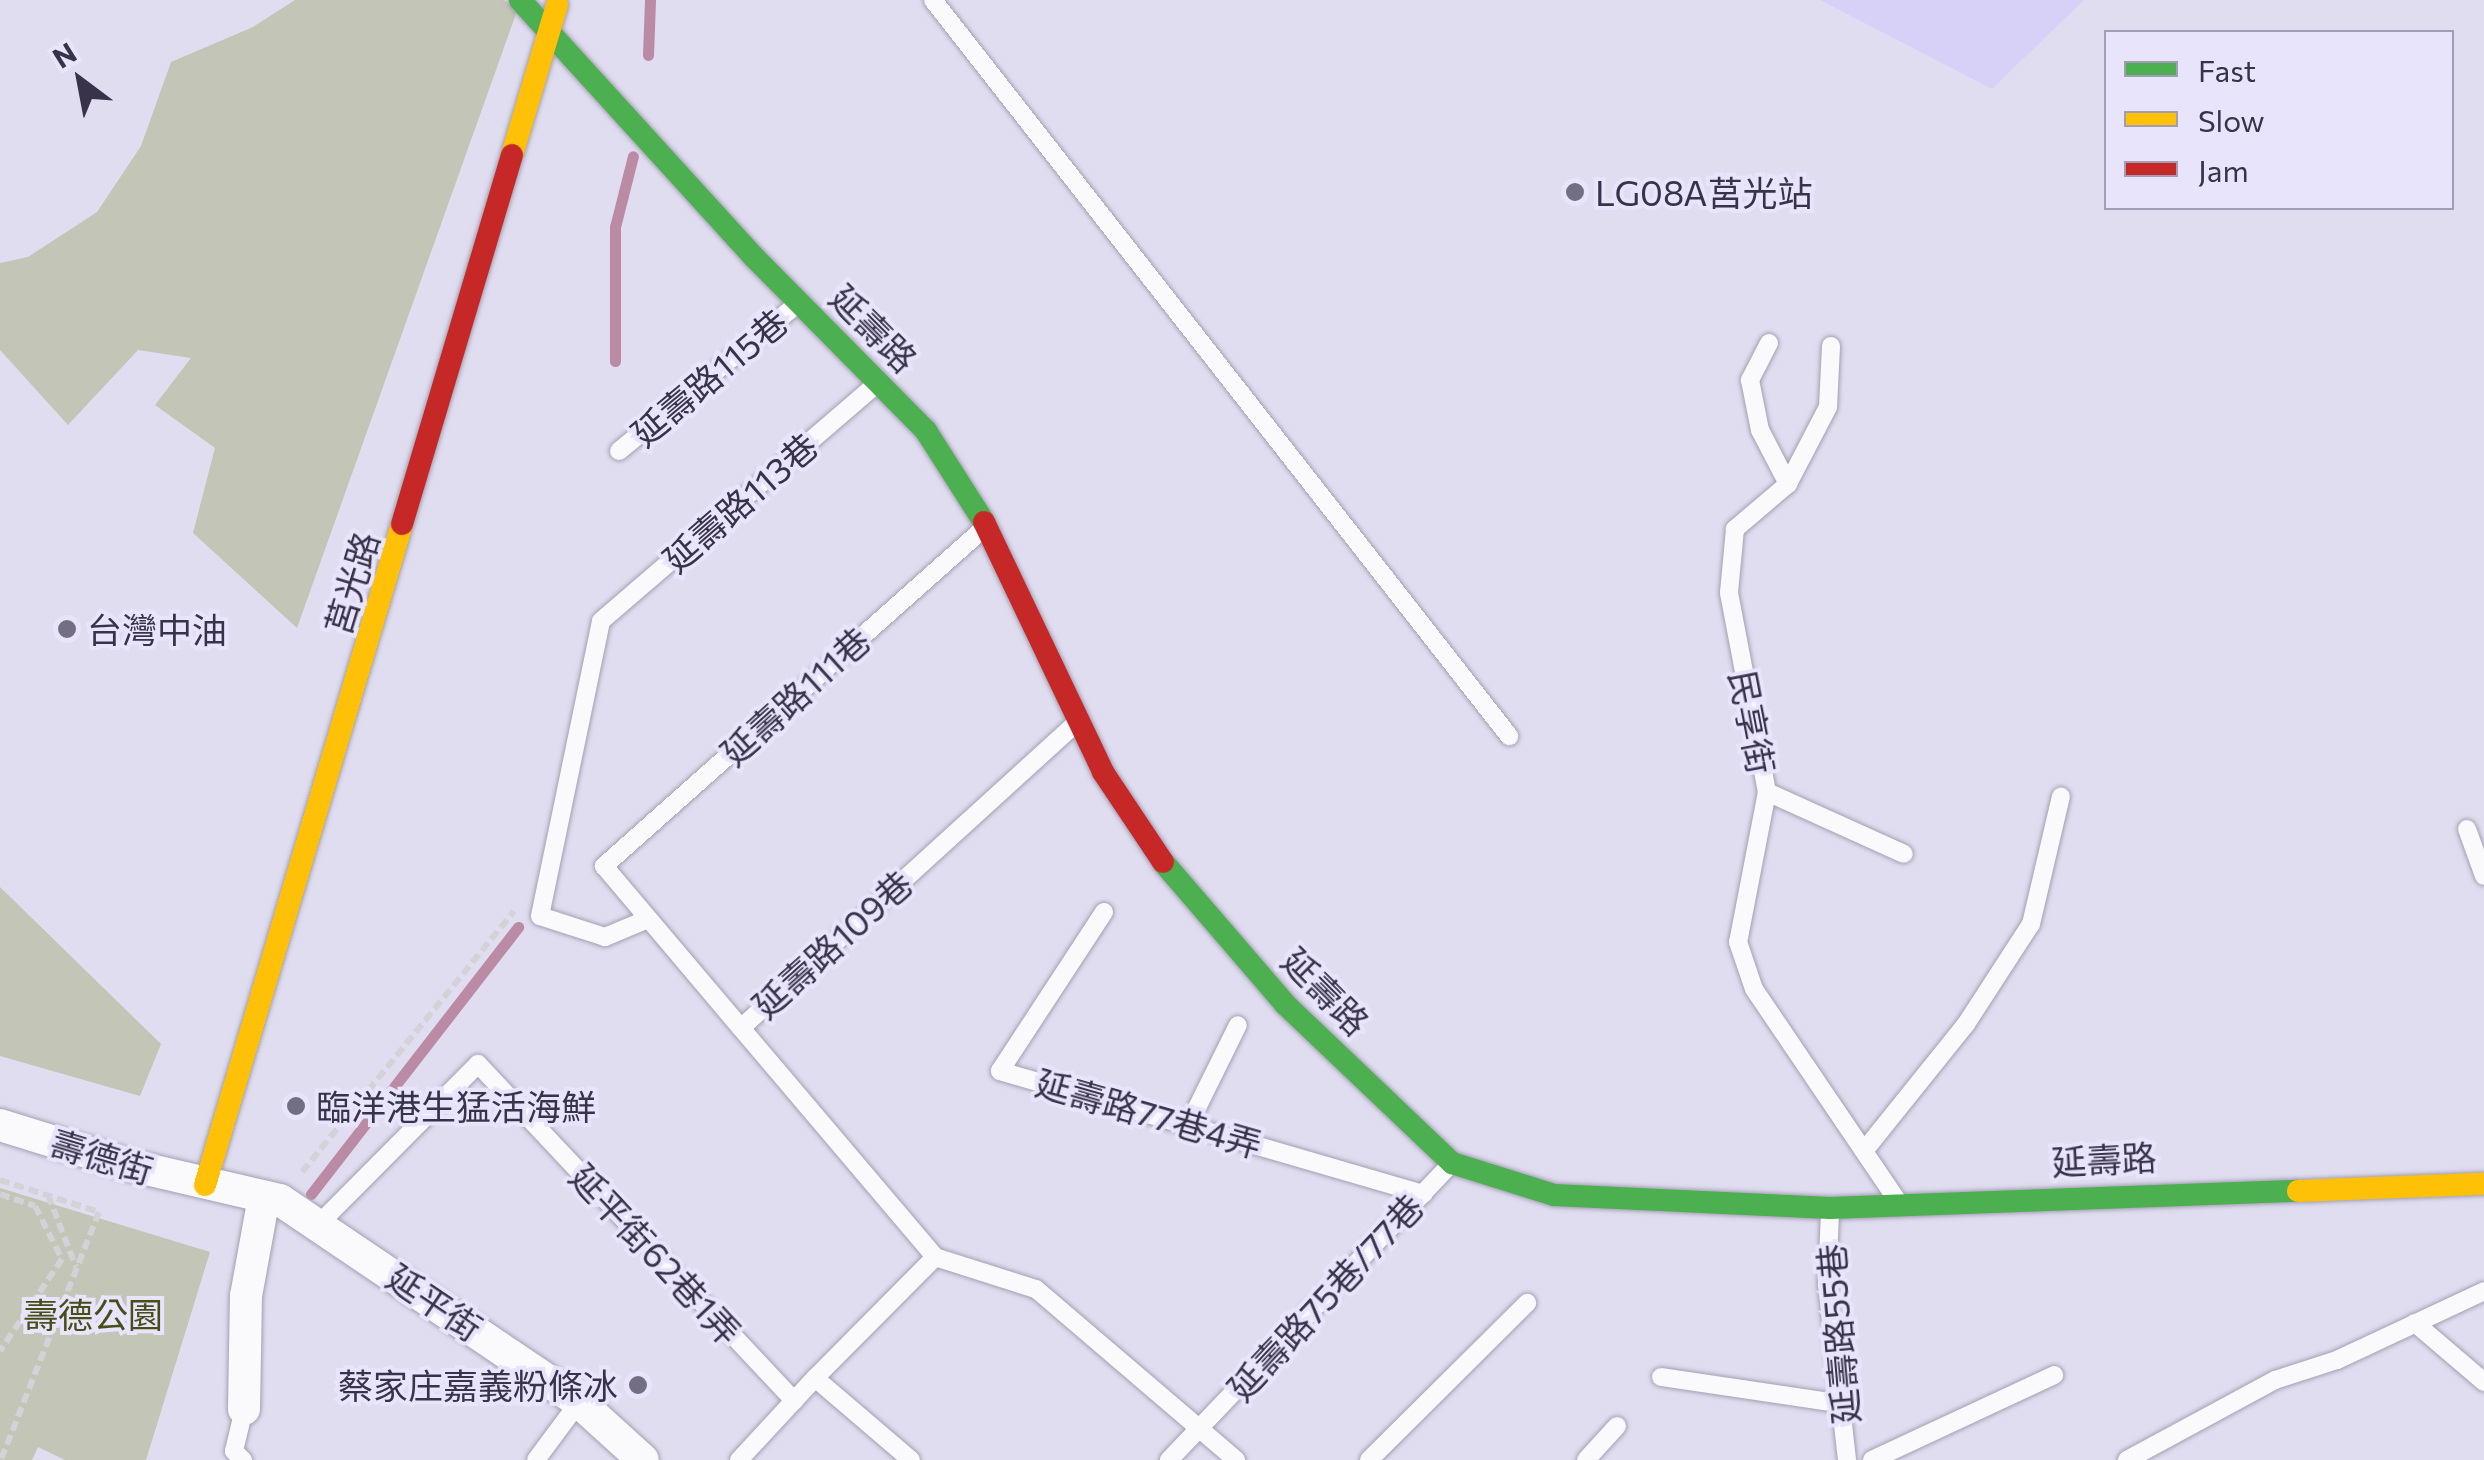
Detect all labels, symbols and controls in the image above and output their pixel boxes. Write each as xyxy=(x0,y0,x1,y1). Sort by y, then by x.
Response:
north arrow xyxy=(30,30,130,130)
legend xyxy=(2104,30,2454,210)
text: N xyxy=(46,35,82,75)
text: Fast xyxy=(2198,51,2256,88)
text: Slow xyxy=(2198,101,2265,138)
text: Jam xyxy=(2198,151,2249,188)
place label: LG08A莒光站 xyxy=(1595,171,1812,213)
marker: LG08A莒光站 xyxy=(1564,181,1586,203)
street label: 延壽路 xyxy=(822,276,926,380)
street label: 延壽路115巷 xyxy=(623,300,795,454)
street label: 延壽路113巷 xyxy=(655,424,825,580)
street label: 莒光路 xyxy=(316,527,386,639)
place label: 台灣中油 xyxy=(87,608,227,650)
marker: 台灣中油 xyxy=(56,618,78,640)
street label: 延壽路111巷 xyxy=(712,619,878,773)
street label: 民享街 xyxy=(1722,666,1784,778)
street label: 延壽路109巷 xyxy=(744,862,920,1026)
street label: 延壽路 xyxy=(1274,939,1378,1043)
street label: 延壽路77巷4弄 xyxy=(1031,1061,1267,1165)
place label: 臨洋港生猛活海鮮 xyxy=(316,1085,596,1127)
marker: 臨洋港生猛活海鮮 xyxy=(285,1095,307,1117)
street label: 壽德街 xyxy=(46,1121,158,1191)
street label: 延壽路 xyxy=(2050,1135,2158,1183)
street label: 延平街62巷1弄 xyxy=(562,1155,750,1353)
street label: 延壽路75巷/77巷 xyxy=(1219,1185,1431,1409)
street label: 延壽路55巷 xyxy=(1809,1242,1867,1426)
street label: 延平街 xyxy=(380,1255,490,1349)
park label: 壽德公園 xyxy=(23,1293,163,1335)
place label: 蔡家庄嘉義粉條冰 xyxy=(338,1364,618,1406)
marker: 蔡家庄嘉義粉條冰 xyxy=(627,1374,649,1396)

